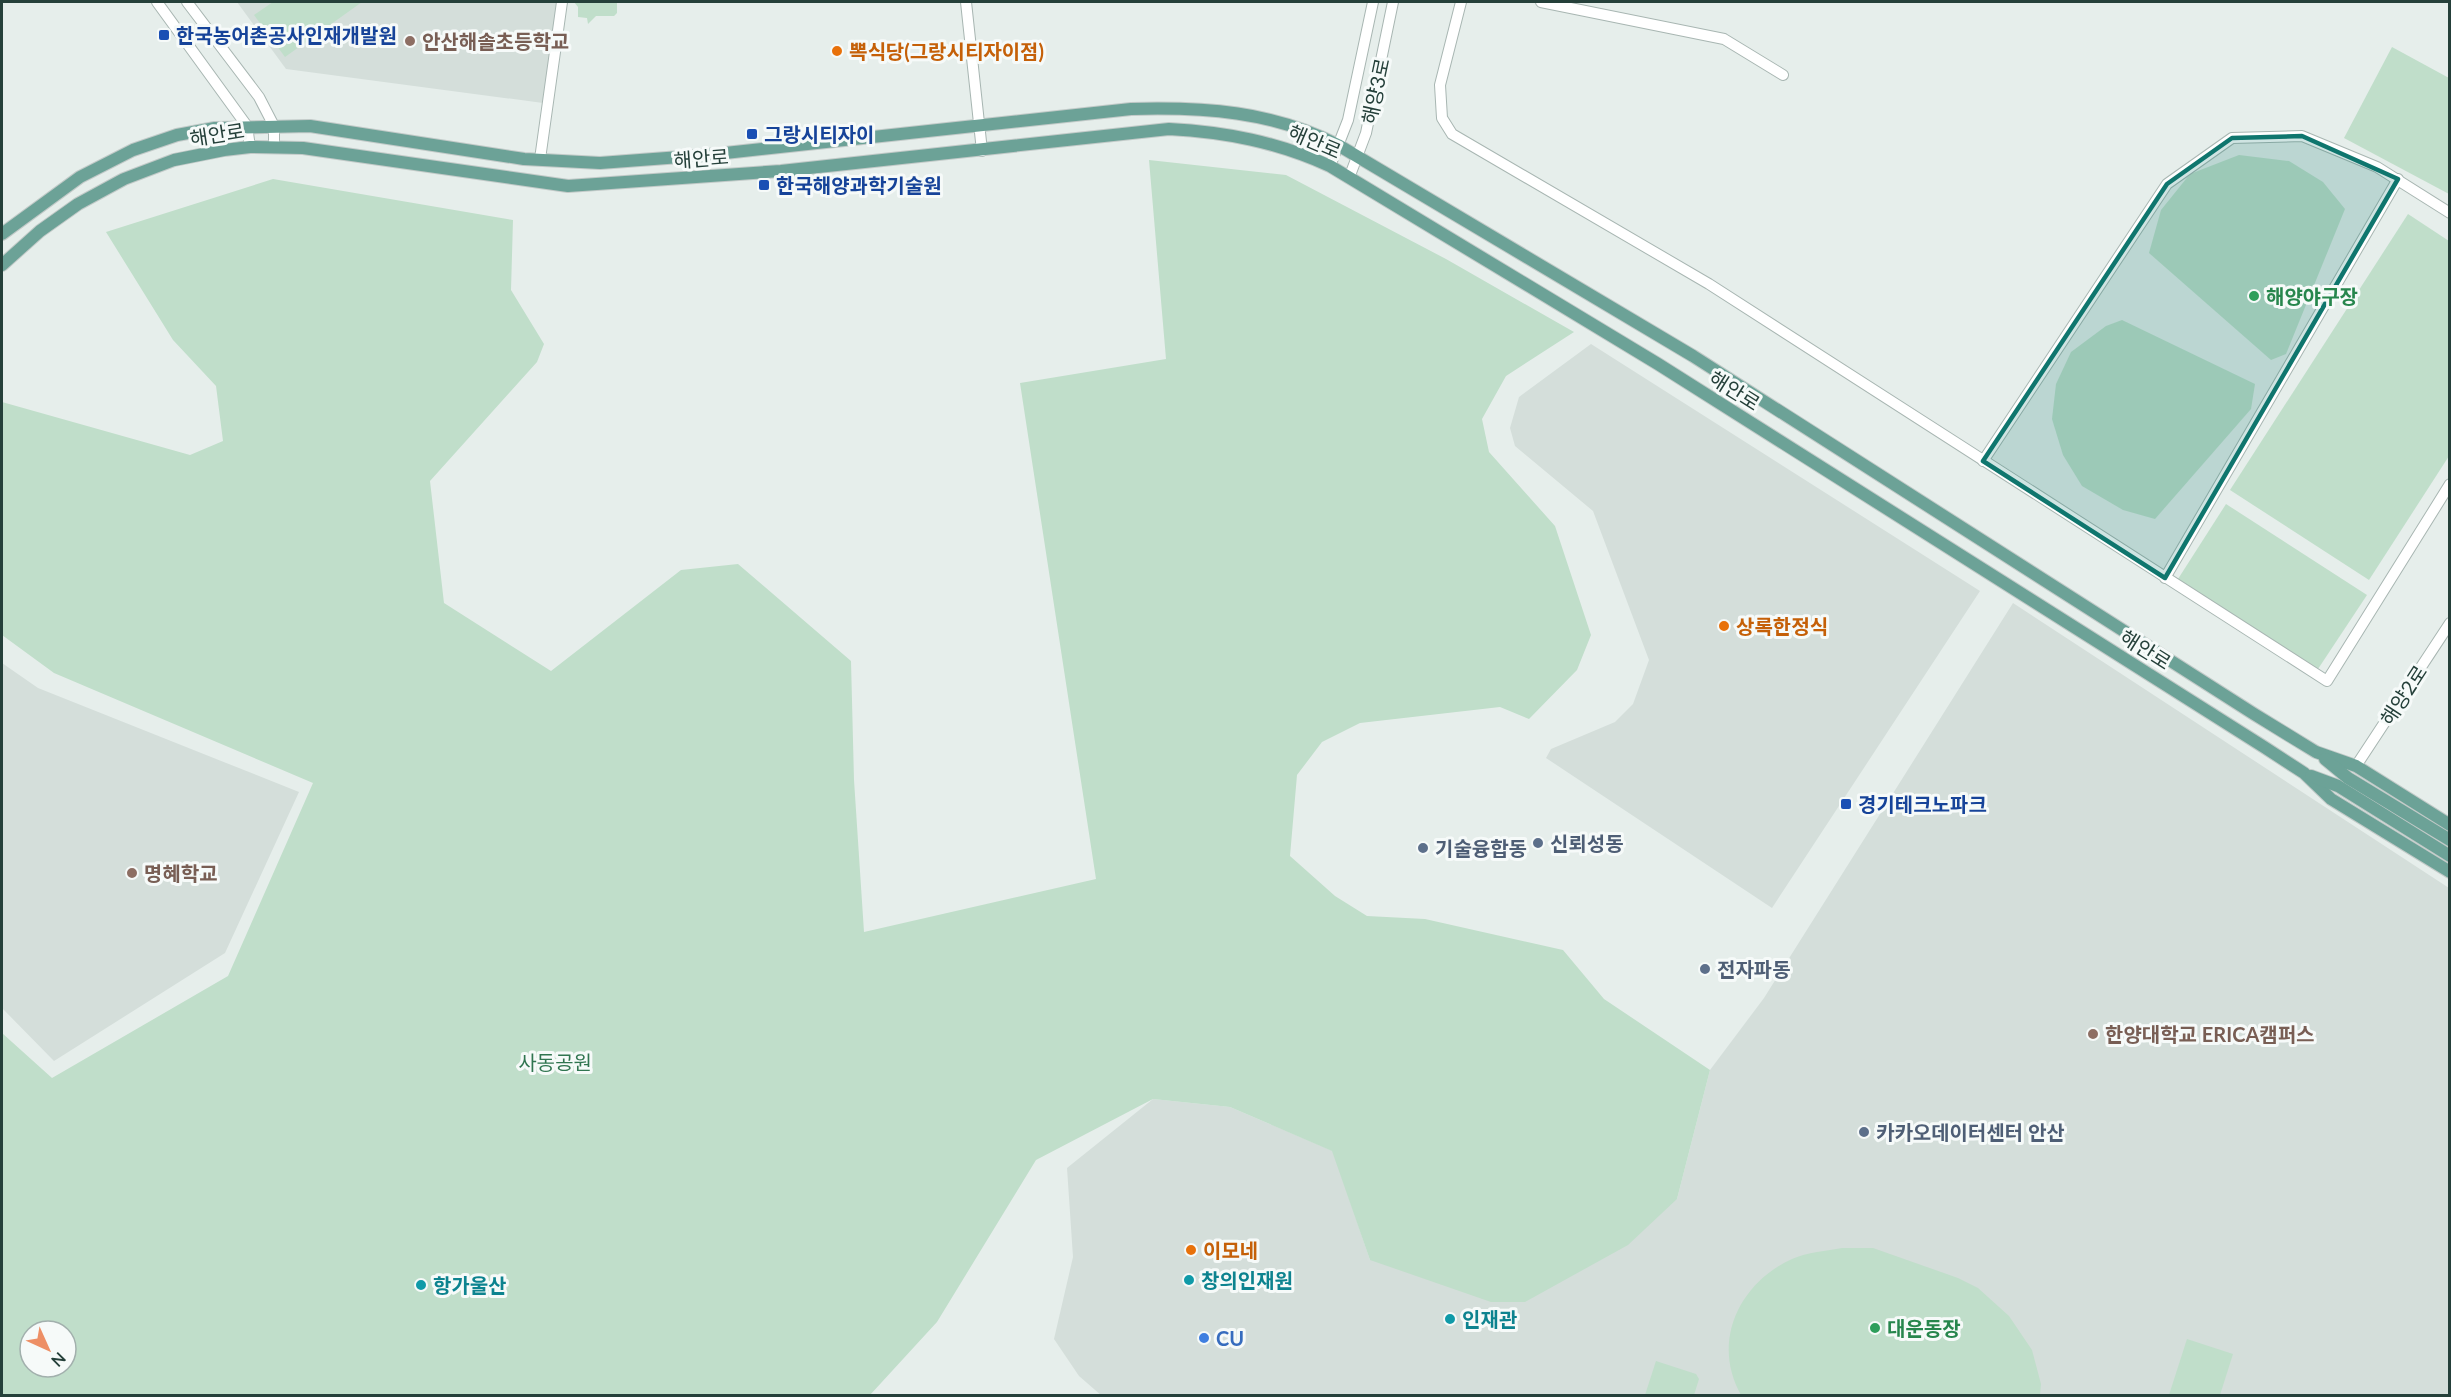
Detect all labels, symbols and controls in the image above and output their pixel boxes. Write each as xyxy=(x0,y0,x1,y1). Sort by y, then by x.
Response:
place label: 한국농어촌공사인재개발원 xyxy=(176,23,397,47)
marker: 한국농어촌공사인재개발원 xyxy=(157,28,171,42)
place label: 안산해솔초등학교 xyxy=(422,29,569,53)
marker: 안산해솔초등학교 xyxy=(403,34,417,48)
place label: 뽁식당(그랑시티자이점) xyxy=(849,39,1044,63)
marker: 뽁식당(그랑시티자이점) xyxy=(830,44,844,58)
street label: 해양3로 xyxy=(1356,56,1394,126)
street label: 해안로 xyxy=(188,118,246,150)
street label: 해안로 xyxy=(1285,119,1345,163)
place label: 그랑시티자이 xyxy=(764,122,874,146)
marker: 그랑시티자이 xyxy=(745,127,759,141)
street label: 해안로 xyxy=(673,144,729,172)
place label: 한국해양과학기술원 xyxy=(776,173,942,197)
marker: 한국해양과학기술원 xyxy=(757,178,771,192)
place label: 해양야구장 xyxy=(2266,284,2358,308)
marker: 해양야구장 xyxy=(2247,289,2261,303)
street label: 해안로 xyxy=(1705,365,1765,415)
place label: 상록한정식 xyxy=(1736,614,1828,638)
marker: 상록한정식 xyxy=(1717,619,1731,633)
street label: 해안로 xyxy=(2116,624,2176,674)
street label: 해양2로 xyxy=(2375,660,2431,730)
place label: 경기테크노파크 xyxy=(1858,792,1987,816)
marker: 경기테크노파크 xyxy=(1839,797,1853,811)
place label: 신뢰성동 xyxy=(1550,831,1624,855)
place label: 기술융합동 xyxy=(1435,836,1527,860)
marker: 신뢰성동 xyxy=(1531,836,1545,850)
marker: 기술융합동 xyxy=(1416,841,1430,855)
place label: 명혜학교 xyxy=(144,861,218,885)
marker: 명혜학교 xyxy=(125,866,139,880)
place label: 전자파동 xyxy=(1717,957,1791,981)
marker: 전자파동 xyxy=(1698,962,1712,976)
place label: 한양대학교 ERICA캠퍼스 xyxy=(2105,1022,2314,1046)
marker: 한양대학교 ERICA캠퍼스 xyxy=(2086,1027,2100,1041)
park label: 사동공원 xyxy=(518,1050,592,1074)
place label: 카카오데이터센터 안산 xyxy=(1876,1120,2065,1144)
marker: 카카오데이터센터 안산 xyxy=(1857,1125,1871,1139)
place label: 이모네 xyxy=(1203,1238,1258,1262)
marker: 이모네 xyxy=(1184,1243,1198,1257)
place label: 창의인재원 xyxy=(1201,1268,1293,1292)
place label: 항가울산 xyxy=(433,1273,507,1297)
marker: 창의인재원 xyxy=(1182,1273,1196,1287)
marker: 항가울산 xyxy=(414,1278,428,1292)
place label: 인재관 xyxy=(1462,1307,1518,1331)
marker: 인재관 xyxy=(1443,1312,1457,1326)
place label: 대운동장 xyxy=(1887,1316,1961,1340)
north arrow xyxy=(18,1319,78,1379)
marker: 대운동장 xyxy=(1868,1321,1882,1335)
place label: CU xyxy=(1216,1326,1244,1350)
marker: CU xyxy=(1197,1331,1211,1345)
text: N xyxy=(48,1349,70,1371)

